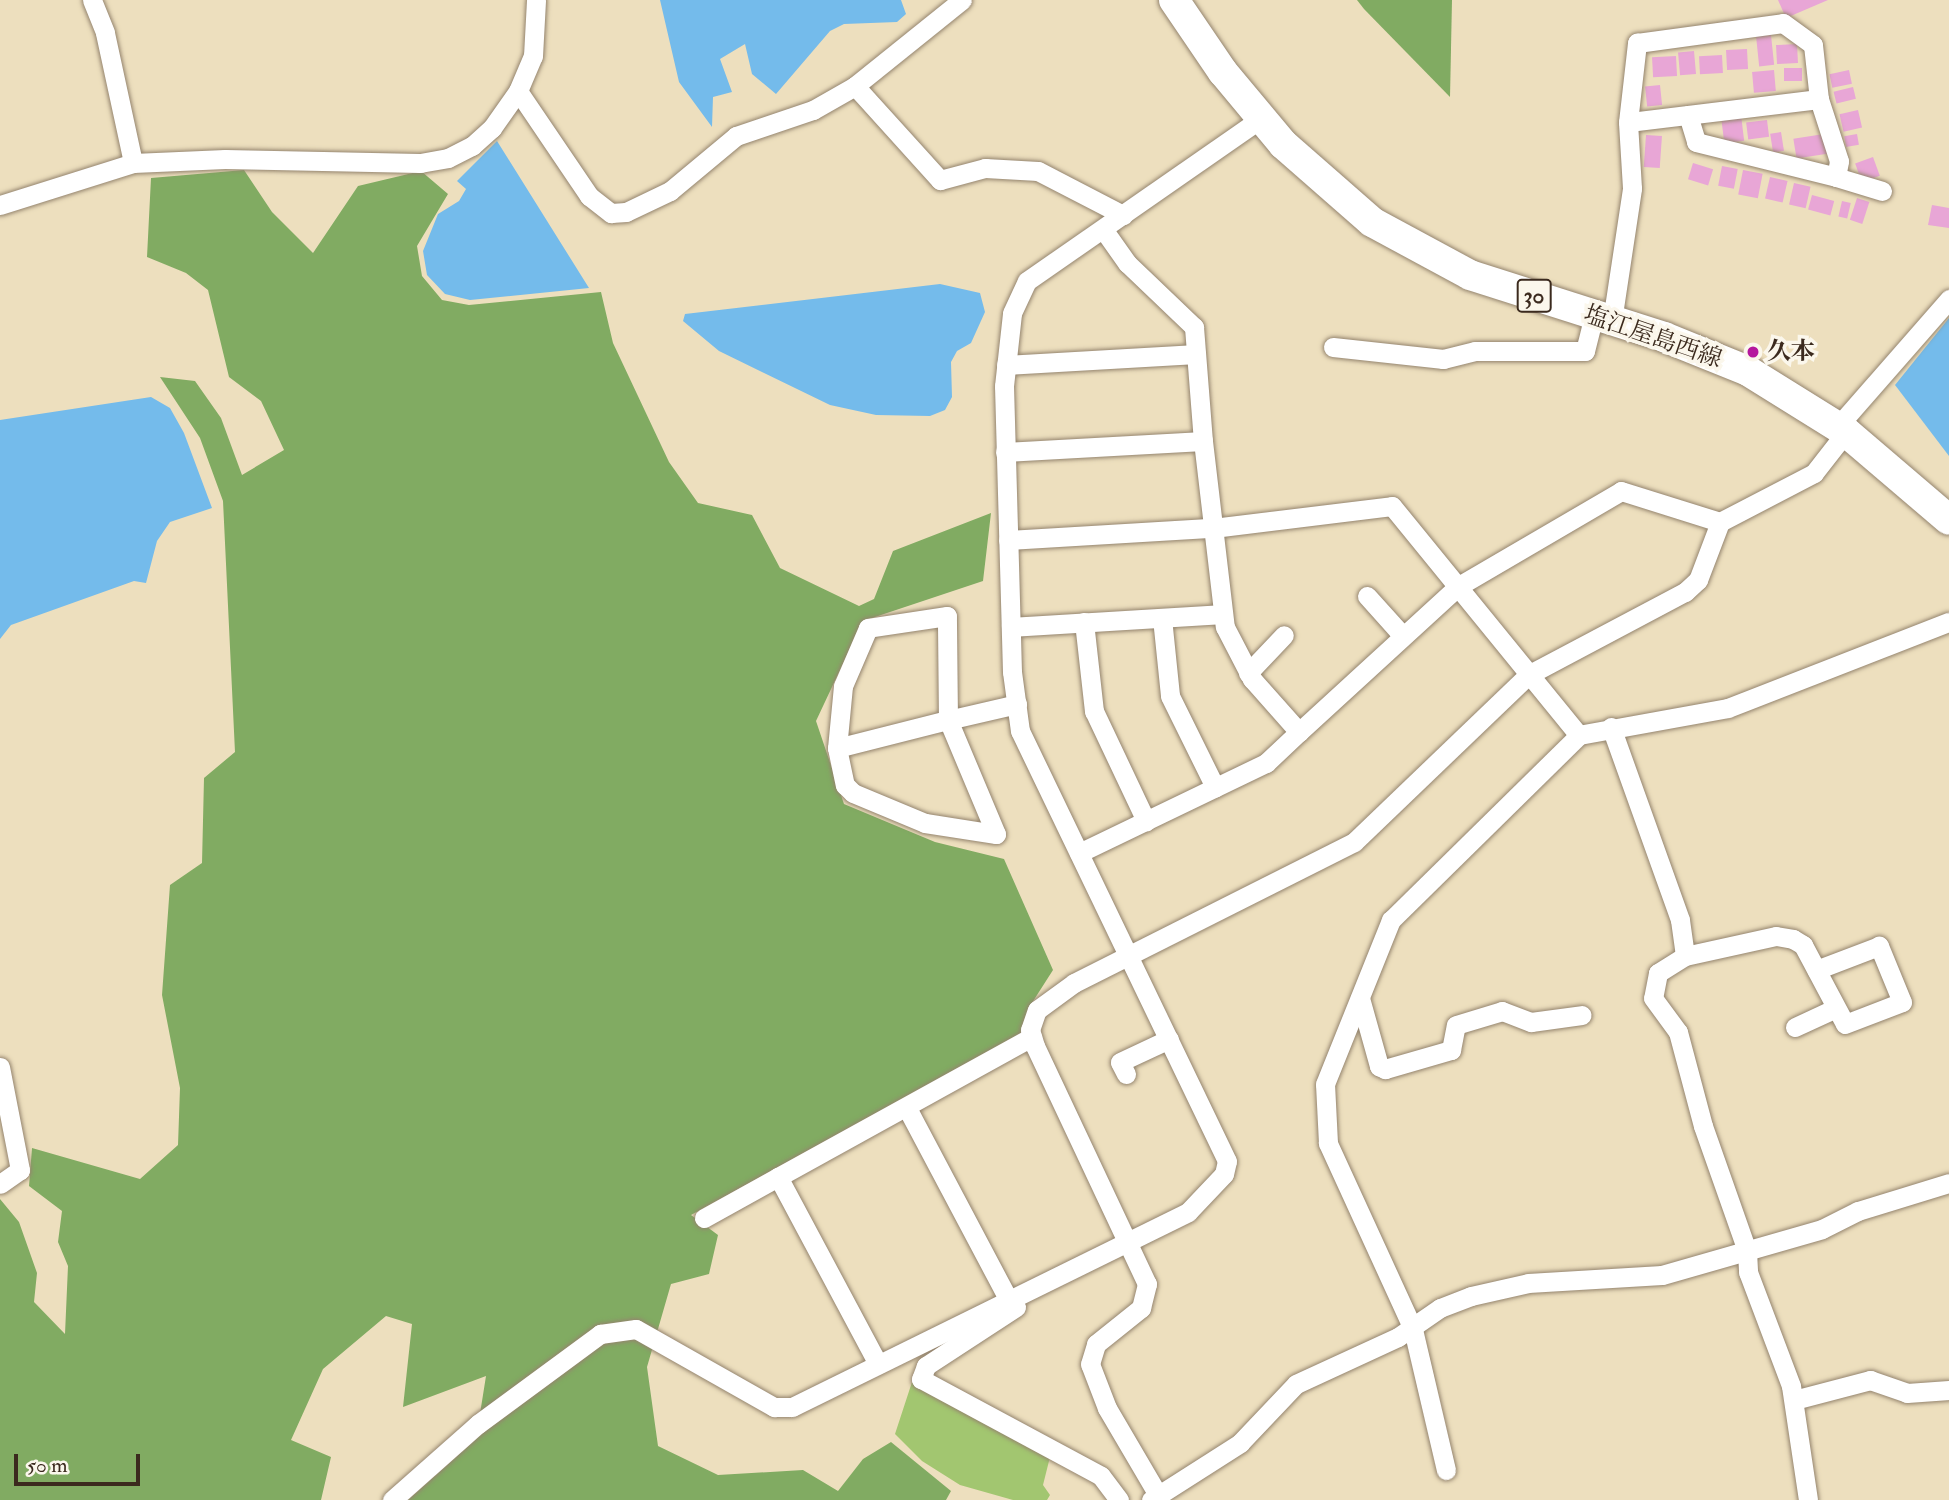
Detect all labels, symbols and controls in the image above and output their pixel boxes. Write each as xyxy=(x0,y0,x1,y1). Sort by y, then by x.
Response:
road number: 30 xyxy=(1516,276,1552,316)
street label: 塩江屋島西線 xyxy=(1580,300,1726,374)
place label: 久本 xyxy=(1767,338,1815,366)
marker: 久本 xyxy=(1745,344,1761,360)
scale bar xyxy=(18,1440,144,1484)
text: 50 m xyxy=(27,1452,68,1479)

